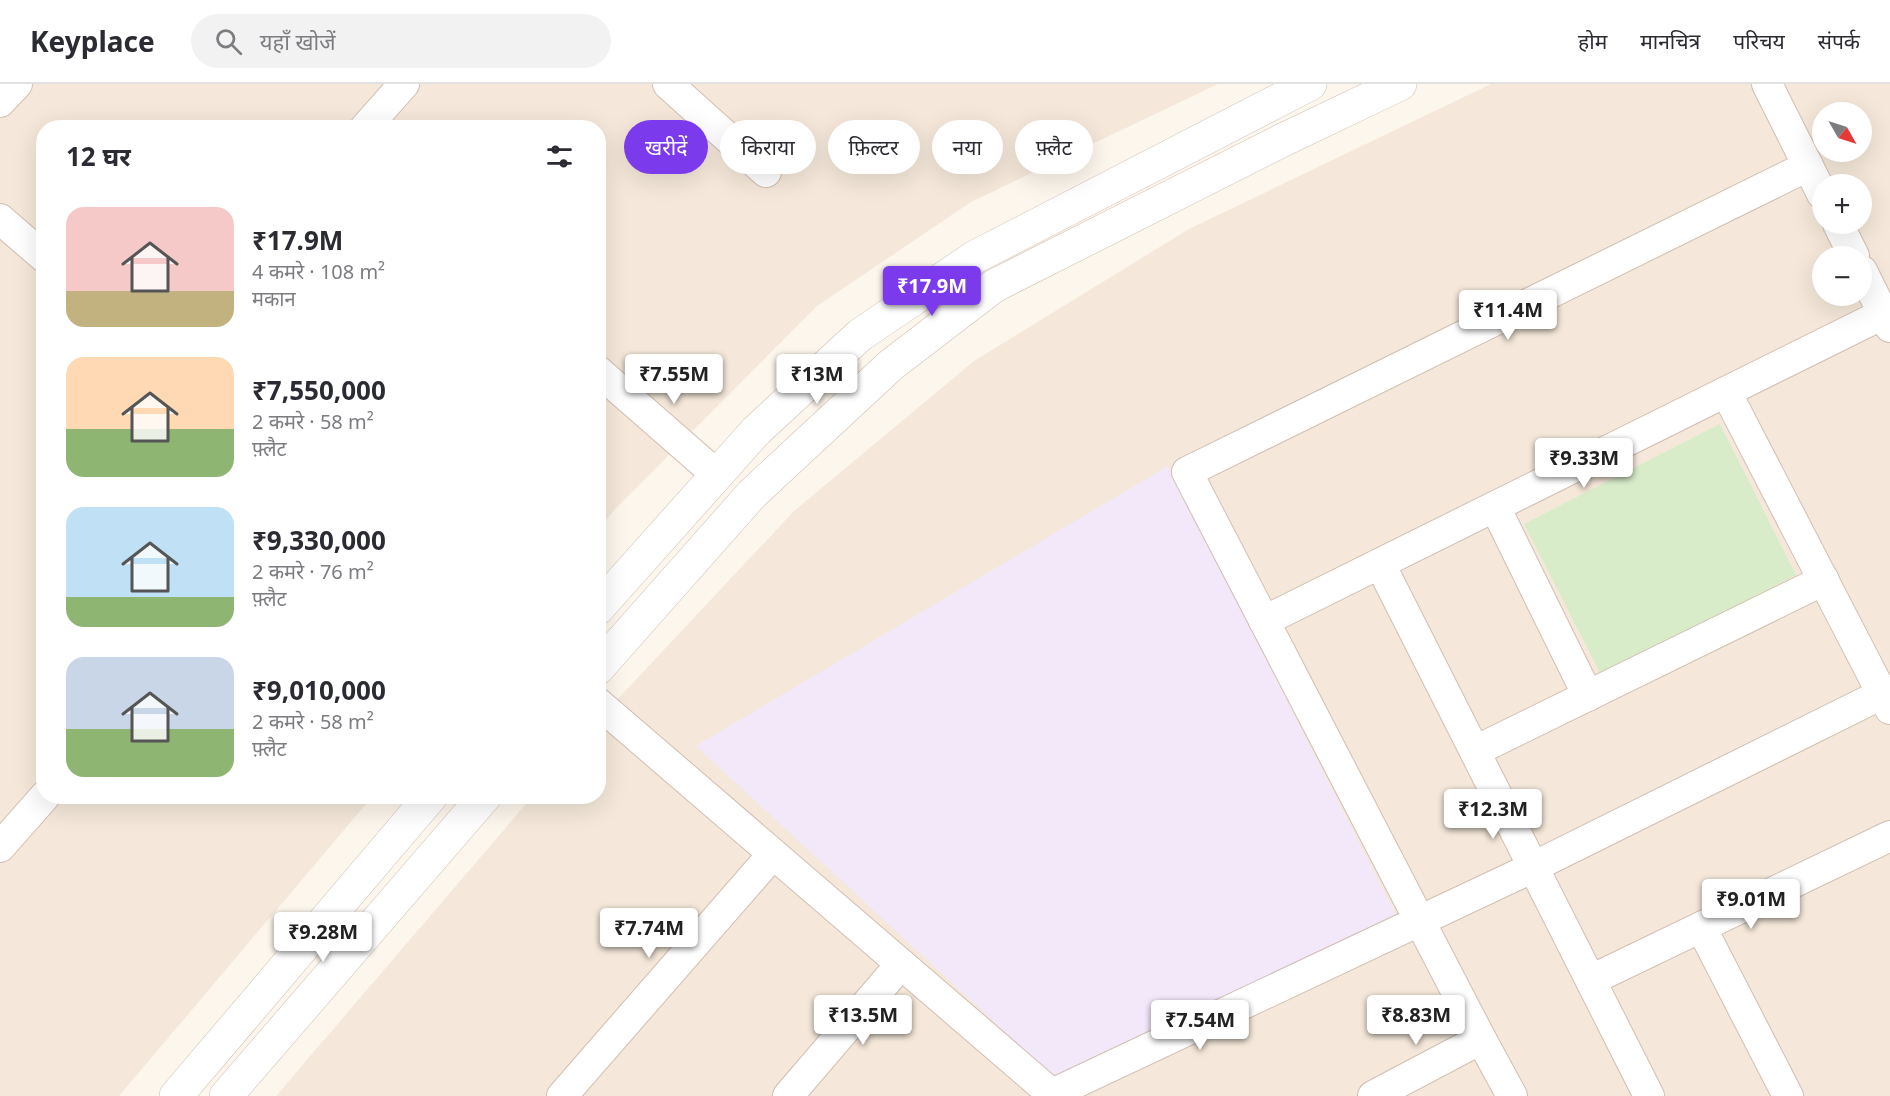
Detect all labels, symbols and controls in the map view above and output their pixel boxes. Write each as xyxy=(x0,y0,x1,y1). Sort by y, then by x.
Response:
search box xyxy=(191,14,611,68)
text: Keyplace xyxy=(30,22,155,60)
icon: search xyxy=(212,25,245,58)
text: यहाँ खोजें xyxy=(260,26,336,56)
text: होम xyxy=(1578,27,1607,55)
text: मानचित्र xyxy=(1640,27,1700,55)
text: परिचय xyxy=(1733,27,1785,55)
text: संपर्क xyxy=(1818,27,1860,55)
north arrow xyxy=(1812,102,1872,162)
map controls xyxy=(1812,102,1872,306)
chip: खरीदें xyxy=(624,120,708,174)
chip: किराया xyxy=(720,120,816,174)
chip: फ़िल्टर xyxy=(828,120,920,174)
chip: नया xyxy=(932,120,1003,174)
chip: फ़्लैट xyxy=(1015,120,1093,174)
text: 12 घर xyxy=(66,138,131,174)
icon: filters xyxy=(543,140,576,173)
button: + xyxy=(1812,174,1872,234)
text: ₹17.9M xyxy=(252,222,343,258)
icon: home xyxy=(114,231,186,303)
button: − xyxy=(1812,246,1872,306)
text: 4 कमरे · 108 m² xyxy=(252,258,385,285)
pin: ₹17.9M xyxy=(883,266,981,317)
text: ₹17.9M xyxy=(897,272,967,299)
text: मकान xyxy=(252,285,296,312)
pin: ₹11.4M xyxy=(1459,290,1557,341)
text: ₹11.4M xyxy=(1473,296,1543,323)
pin: ₹7.55M xyxy=(625,354,723,405)
pin: ₹13M xyxy=(781,354,853,405)
text: ₹7.55M xyxy=(639,360,709,387)
text: ₹13M xyxy=(790,360,844,387)
text: ₹7,550,000 xyxy=(252,372,386,408)
icon: home xyxy=(114,381,186,453)
text: 2 कमरे · 58 m² xyxy=(252,408,374,435)
text: फ़्लैट xyxy=(252,435,287,462)
pin: ₹9.33M xyxy=(1535,438,1633,489)
text: ₹9.33M xyxy=(1549,444,1619,471)
text: ₹9,330,000 xyxy=(252,522,386,558)
icon: home xyxy=(114,531,186,603)
text: 2 कमरे · 76 m² xyxy=(252,558,374,585)
text: फ़्लैट xyxy=(252,585,287,612)
text: ₹9,010,000 xyxy=(252,672,386,708)
icon: home xyxy=(114,681,186,753)
text: 2 कमरे · 58 m² xyxy=(252,708,374,735)
text: फ़्लैट xyxy=(252,735,287,762)
pin: ₹12.3M xyxy=(1444,789,1542,840)
text: ₹12.3M xyxy=(1458,795,1528,822)
pin: ₹9.01M xyxy=(1702,879,1800,930)
text: ₹9.01M xyxy=(1716,885,1786,912)
pin: ₹7.74M xyxy=(600,908,698,959)
pin: ₹9.28M xyxy=(274,912,372,963)
text: ₹7.74M xyxy=(614,914,684,941)
text: ₹9.28M xyxy=(288,918,358,945)
pin: ₹13.5M xyxy=(814,995,912,1046)
pin: ₹8.83M xyxy=(1367,995,1465,1046)
pin: ₹7.54M xyxy=(1151,1000,1249,1051)
text: ₹13.5M xyxy=(828,1001,898,1028)
text: ₹8.83M xyxy=(1381,1001,1451,1028)
text: ₹7.54M xyxy=(1165,1006,1235,1033)

